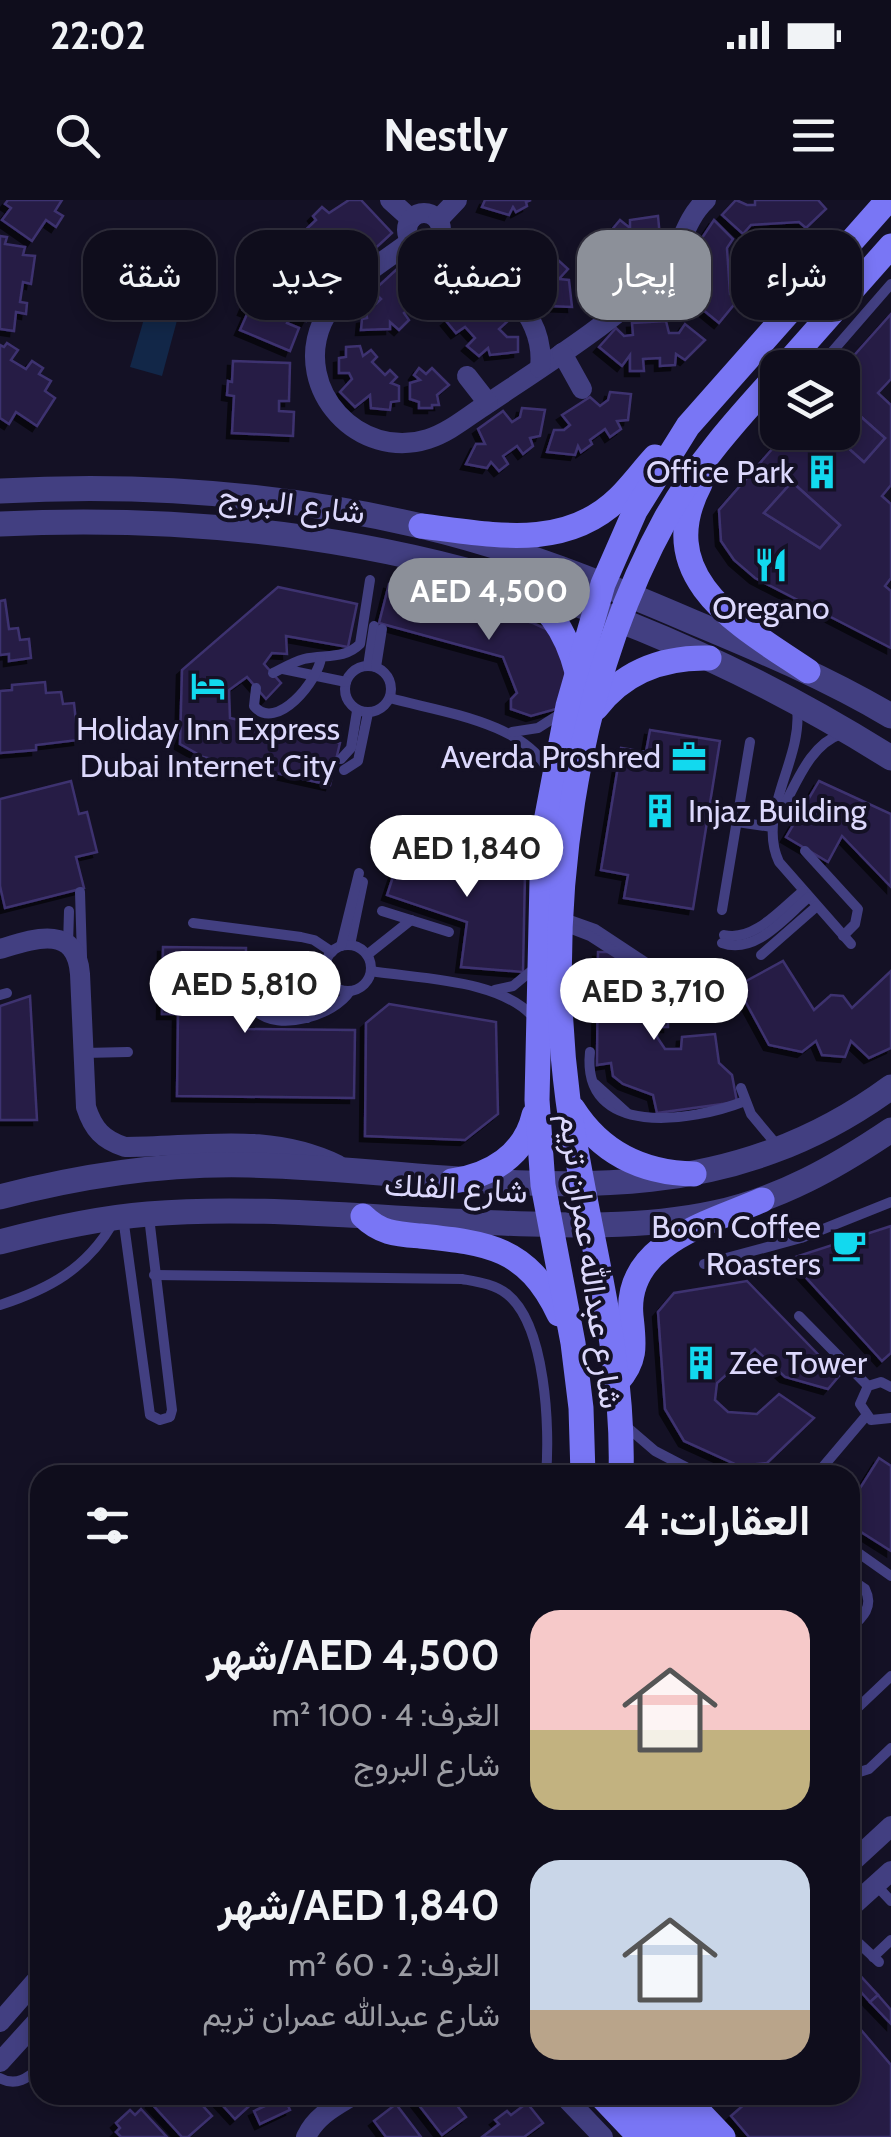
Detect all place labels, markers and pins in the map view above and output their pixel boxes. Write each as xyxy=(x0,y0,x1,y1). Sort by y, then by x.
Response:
place label: Office Park xyxy=(646,452,795,491)
building icon: Office Park xyxy=(803,453,841,491)
restaurant icon: Oregano xyxy=(752,546,790,584)
pin: AED 4,500 xyxy=(375,558,603,643)
place label: Oregano xyxy=(712,588,830,627)
hotel icon: Holiday Inn Express Dubai Internet City xyxy=(189,667,227,705)
place label: Holiday Inn Express Dubai Internet City xyxy=(76,709,340,785)
place label: Averda Proshred xyxy=(441,737,661,776)
office icon: Averda Proshred xyxy=(670,738,708,776)
place label: Injaz Building xyxy=(688,791,867,830)
building icon: Injaz Building xyxy=(641,792,679,830)
pin: AED 1,840 xyxy=(353,815,581,900)
pin: AED 5,810 xyxy=(131,951,359,1036)
pin: AED 3,710 xyxy=(540,958,768,1043)
place label: Boon Coffee Roasters xyxy=(651,1207,821,1283)
cafe icon: Boon Coffee Roasters xyxy=(830,1226,868,1264)
place label: Zee Tower xyxy=(729,1343,868,1382)
building icon: Zee Tower xyxy=(682,1344,720,1382)

